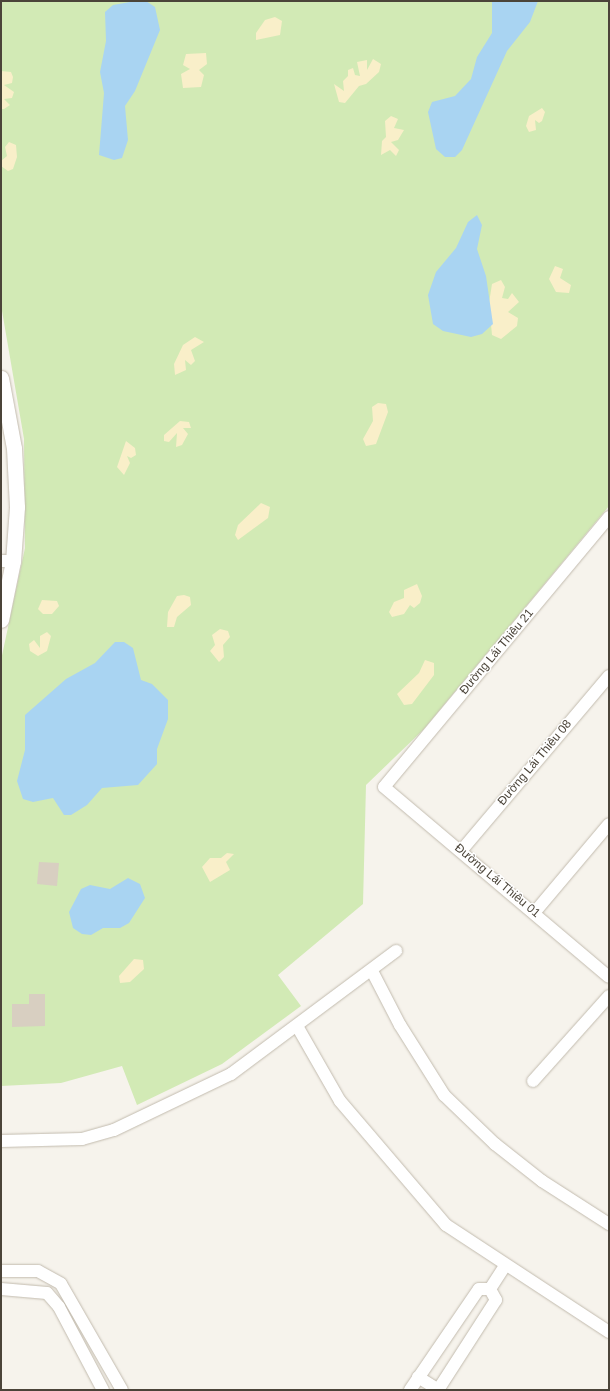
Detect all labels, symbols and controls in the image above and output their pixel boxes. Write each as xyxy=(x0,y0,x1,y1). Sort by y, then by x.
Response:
street label: Đường Lái Thiêu 21 xyxy=(457,606,537,698)
street label: Đường Lái Thiêu 08 xyxy=(495,717,575,809)
street label: Đường Lái Thiêu 01 xyxy=(451,841,543,921)

